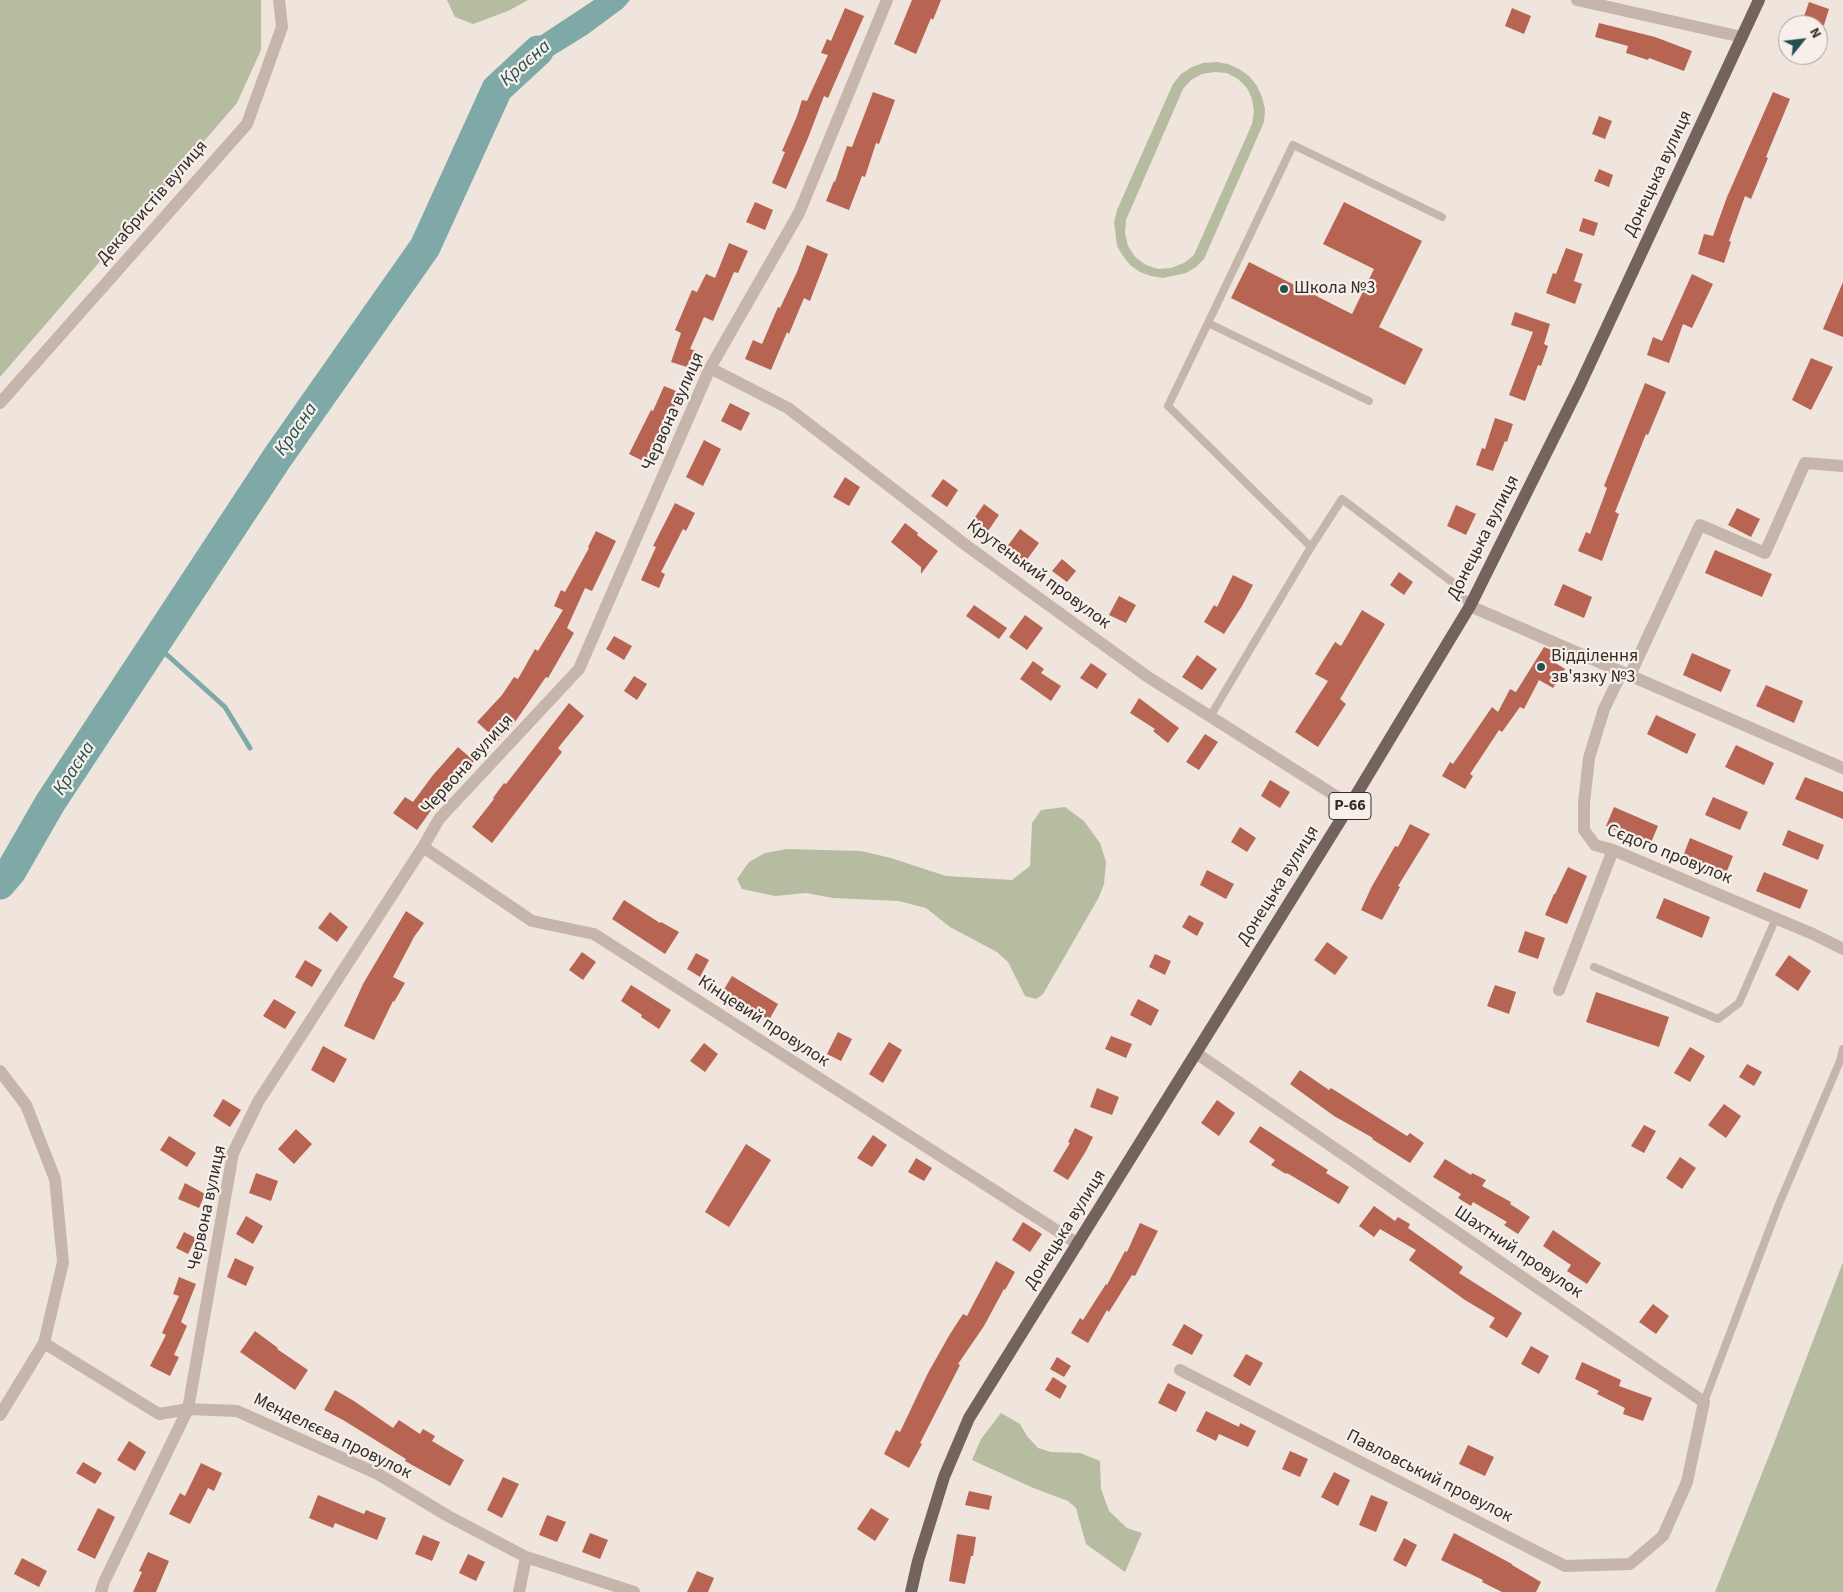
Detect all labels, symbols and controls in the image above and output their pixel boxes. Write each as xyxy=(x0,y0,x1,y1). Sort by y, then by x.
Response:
north arrow xyxy=(1778,15,1828,65)
text: N xyxy=(1804,24,1826,42)
water label: Красна xyxy=(496,36,556,92)
street label: Донецька вулиця xyxy=(1620,107,1698,241)
street label: Декабристів вулиця xyxy=(93,136,213,270)
place label: Школа №3 xyxy=(1294,278,1375,300)
marker: Школа №3 xyxy=(1278,283,1290,295)
street label: Червона вулиця xyxy=(638,349,710,475)
water label: Красна xyxy=(271,399,323,461)
street label: Донецька вулиця xyxy=(1443,472,1525,604)
street label: Крутенький провулок xyxy=(962,515,1114,635)
place label: Відділення зв'язку №3 xyxy=(1551,646,1638,689)
marker: Відділення зв'язку №3 xyxy=(1535,661,1547,673)
street label: Червона вулиця xyxy=(417,710,519,820)
water label: Красна xyxy=(49,738,101,800)
road number: Р-66 xyxy=(1329,792,1371,819)
street label: Сєдого провулок xyxy=(1603,820,1735,890)
street label: Донецька вулиця xyxy=(1234,822,1324,950)
street label: Кінцевий провулок xyxy=(693,971,833,1073)
street label: Червона вулиця xyxy=(184,1143,232,1273)
street label: Донецька вулиця xyxy=(1021,1166,1111,1294)
street label: Шахтний провулок xyxy=(1450,1202,1586,1304)
street label: Менделєєва провулок xyxy=(249,1389,415,1485)
street label: Павловський провулок xyxy=(1342,1426,1516,1528)

